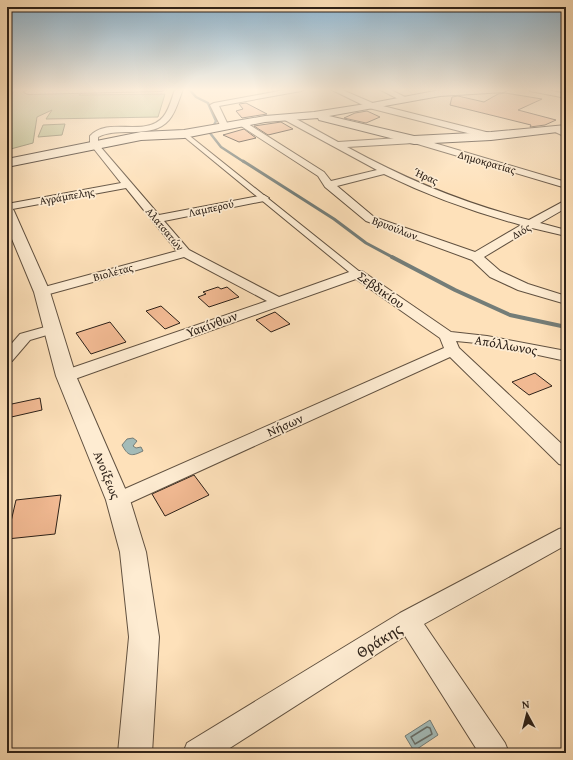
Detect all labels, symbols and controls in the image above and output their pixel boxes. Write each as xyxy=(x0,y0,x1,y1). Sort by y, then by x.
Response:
street label: Δημοκρατίας xyxy=(456,146,518,178)
street label: Ήρας xyxy=(411,163,441,189)
street label: Αγράμπελης xyxy=(38,183,96,209)
street label: Λαμπερού xyxy=(187,195,235,221)
street label: Αλατσατών xyxy=(142,204,188,255)
street label: Βρυούλων xyxy=(370,212,420,244)
street label: Διός xyxy=(508,219,534,243)
street label: Βιολέτας xyxy=(91,259,135,285)
street label: Σεβδικίου xyxy=(354,267,409,313)
street label: Υακίνθων xyxy=(183,306,241,342)
street label: Απόλλωνος xyxy=(473,330,539,360)
street label: Νήσων xyxy=(264,409,306,441)
street label: Ανοίξεως xyxy=(89,448,125,502)
street label: Θράκης xyxy=(351,616,407,664)
north arrow xyxy=(507,694,547,734)
text: N xyxy=(521,696,531,712)

